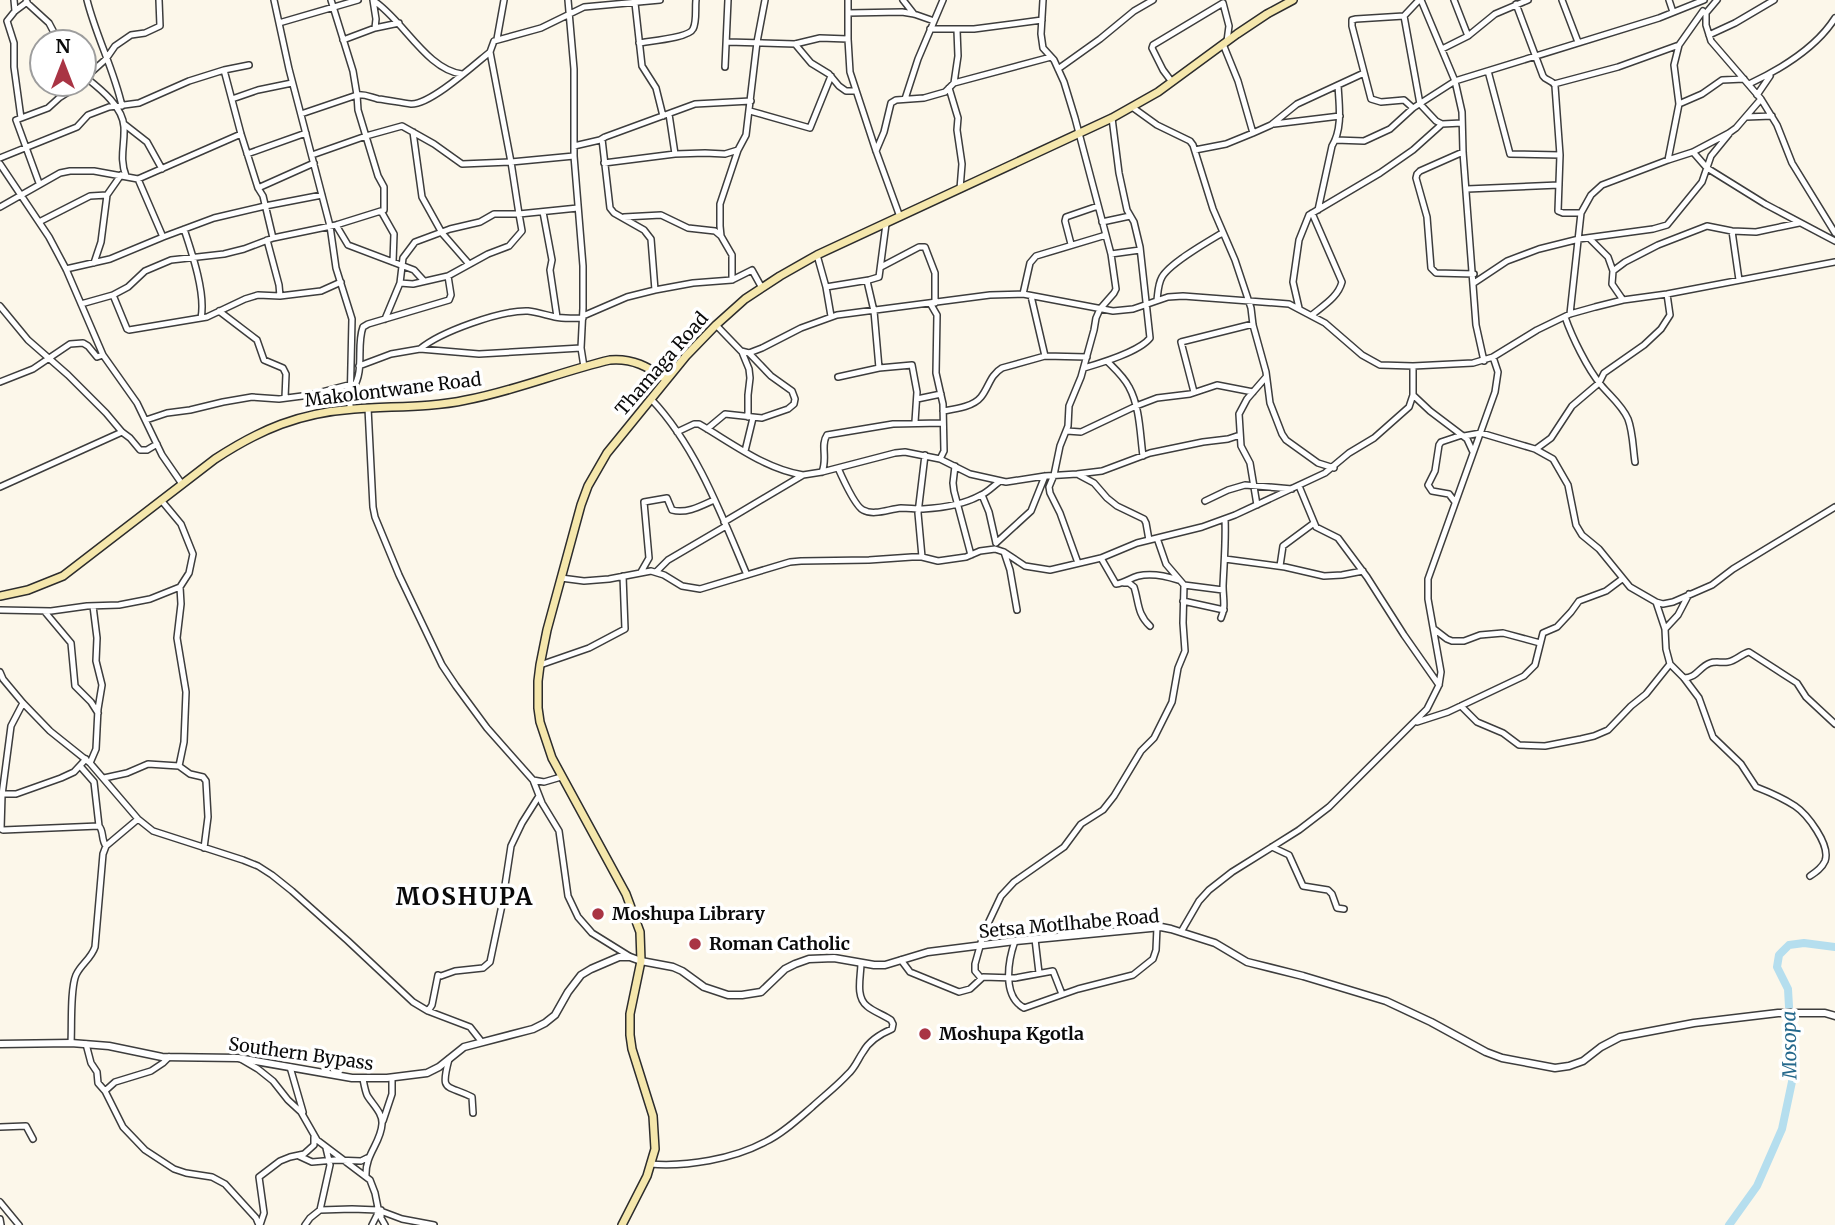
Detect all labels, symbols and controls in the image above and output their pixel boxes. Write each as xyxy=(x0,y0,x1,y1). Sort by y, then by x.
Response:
north arrow xyxy=(28,28,98,98)
text: N xyxy=(55,34,71,58)
street label: Thamaga Road xyxy=(610,307,713,420)
street label: Makolontwane Road xyxy=(303,367,483,412)
district label: MOSHUPA xyxy=(396,881,534,912)
place label: Moshupa Library xyxy=(612,902,765,925)
street label: Setsa Motlhabe Road xyxy=(978,904,1160,943)
marker: Moshupa Library xyxy=(590,906,606,922)
place label: Roman Catholic xyxy=(709,932,850,955)
marker: Roman Catholic xyxy=(687,936,703,952)
water label: Mosopa xyxy=(1776,1011,1802,1080)
place label: Moshupa Kgotla xyxy=(939,1022,1084,1045)
marker: Moshupa Kgotla xyxy=(917,1026,933,1042)
street label: Southern Bypass xyxy=(227,1032,375,1075)

